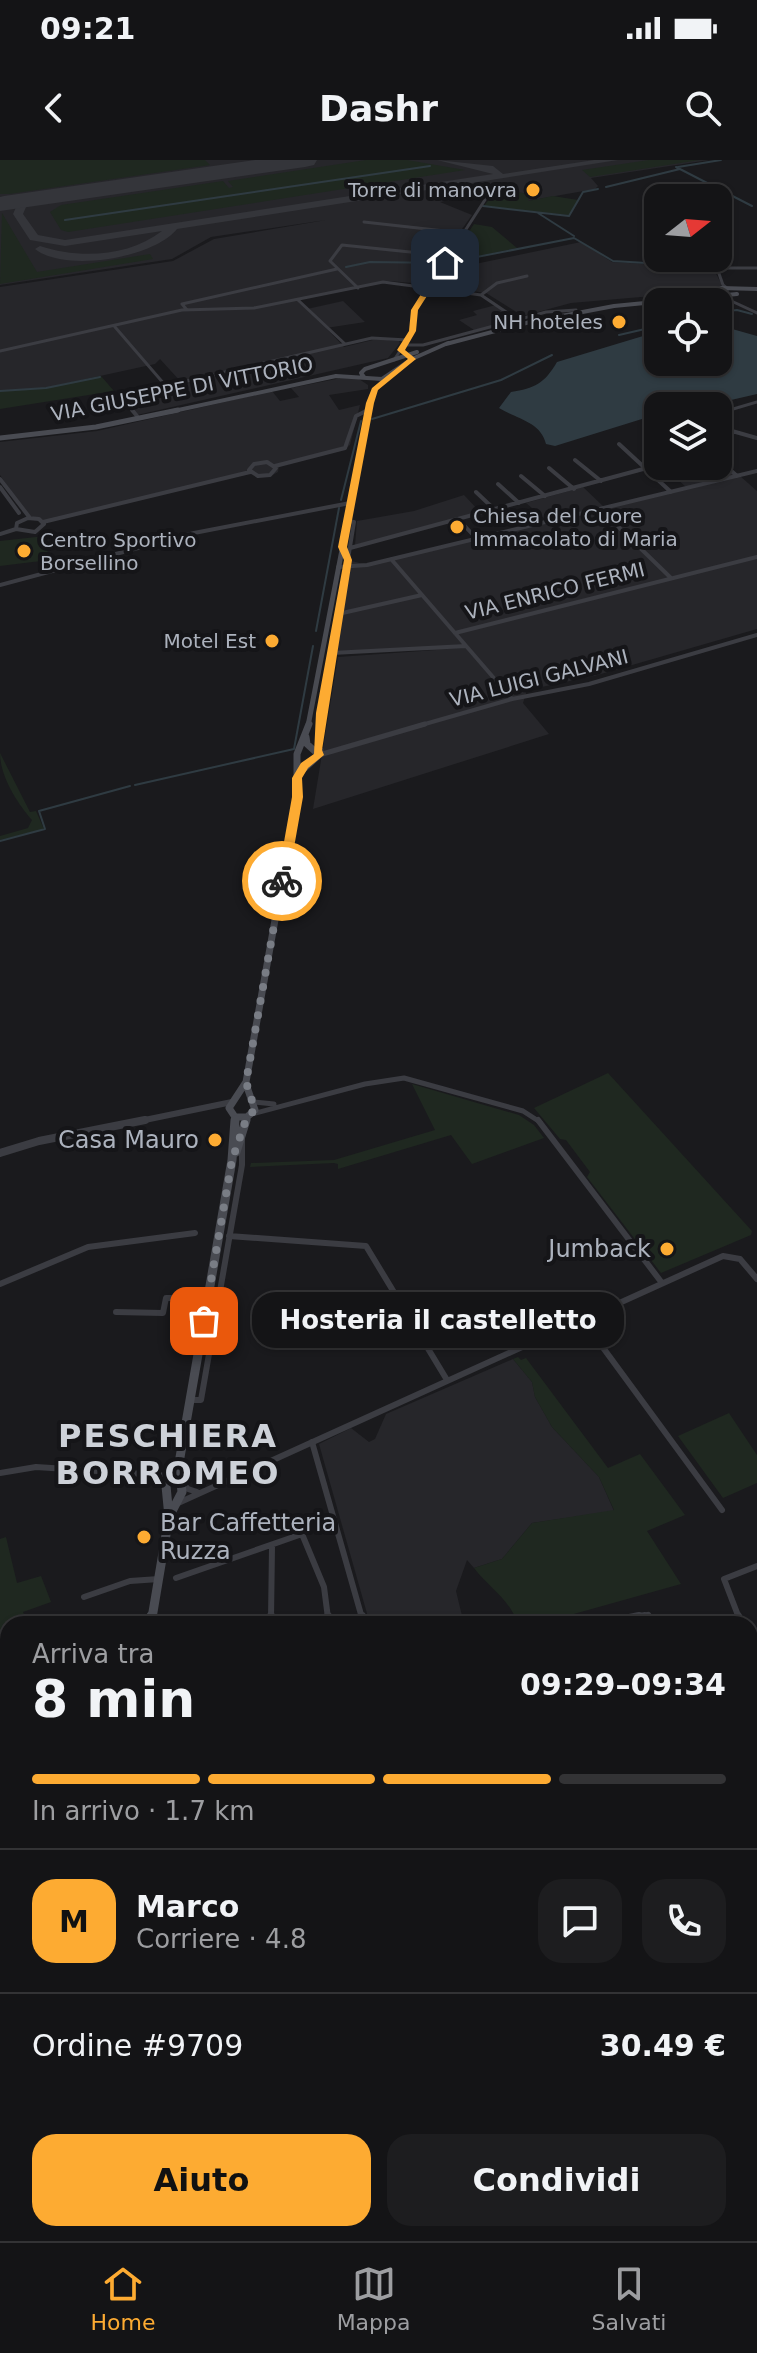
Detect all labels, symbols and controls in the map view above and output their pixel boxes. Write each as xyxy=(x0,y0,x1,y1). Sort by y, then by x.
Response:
text: 09:21 xyxy=(40,11,136,46)
icon: back xyxy=(32,86,76,130)
icon: search xyxy=(681,86,725,130)
text: Dashr xyxy=(319,88,438,129)
place label: Torre di manovra xyxy=(347,178,517,202)
marker: Torre di manovra xyxy=(524,181,542,199)
north arrow xyxy=(644,184,732,272)
map controls xyxy=(644,184,732,480)
pin xyxy=(411,229,479,297)
icon: home xyxy=(423,241,467,285)
button: locate xyxy=(644,288,732,376)
place label: NH hoteles xyxy=(493,310,603,334)
marker: NH hoteles xyxy=(610,313,628,331)
street label: VIA GIUSEPPE DI VITTORIO xyxy=(49,352,315,426)
button: layers xyxy=(644,392,732,480)
place label: Chiesa del Cuore Immacolato di Maria xyxy=(473,504,678,551)
marker: Chiesa del Cuore Immacolato di Maria xyxy=(448,518,466,536)
place label: Centro Sportivo Borsellino xyxy=(40,528,196,575)
marker: Centro Sportivo Borsellino xyxy=(15,542,33,560)
street label: VIA ENRICO FERMI xyxy=(463,557,647,625)
place label: Motel Est xyxy=(164,629,256,653)
marker: Motel Est xyxy=(263,632,281,650)
street label: VIA LUIGI GALVANI xyxy=(447,644,631,712)
courier xyxy=(242,841,322,921)
icon: bike xyxy=(260,859,304,903)
place label: Casa Mauro xyxy=(58,1126,199,1154)
marker: Casa Mauro xyxy=(206,1131,224,1149)
place label: Jumback xyxy=(546,1235,651,1263)
marker: Jumback xyxy=(658,1240,676,1258)
pin xyxy=(170,1287,238,1355)
callout: Hosteria il castelletto xyxy=(252,1293,624,1349)
icon: bag xyxy=(182,1299,226,1343)
text: Hosteria il castelletto xyxy=(279,1305,597,1335)
district label: PESCHIERA BORROMEO xyxy=(56,1417,280,1492)
place label: Bar Caffetteria Ruzza xyxy=(160,1509,336,1565)
marker: Bar Caffetteria Ruzza xyxy=(135,1528,153,1546)
text: Arriva tra xyxy=(32,1639,154,1669)
text: 09:29–09:34 xyxy=(520,1667,726,1702)
text: 8 min xyxy=(32,1669,195,1729)
text: In arrivo · 1.7 km xyxy=(32,1796,255,1826)
button: chat xyxy=(538,1879,622,1963)
button: phone xyxy=(642,1879,726,1963)
text: Marco xyxy=(136,1889,239,1924)
text: M xyxy=(59,1904,89,1939)
text: Corriere · 4.8 xyxy=(136,1924,306,1954)
text: Ordine #9709 xyxy=(32,2028,243,2063)
text: 30.49 € xyxy=(600,2028,726,2063)
button: Aiuto xyxy=(32,2134,371,2226)
button: Condividi xyxy=(387,2134,726,2226)
tab: Home xyxy=(91,2262,156,2335)
tab: Mappa xyxy=(337,2262,411,2335)
tab: Salvati xyxy=(592,2262,666,2335)

